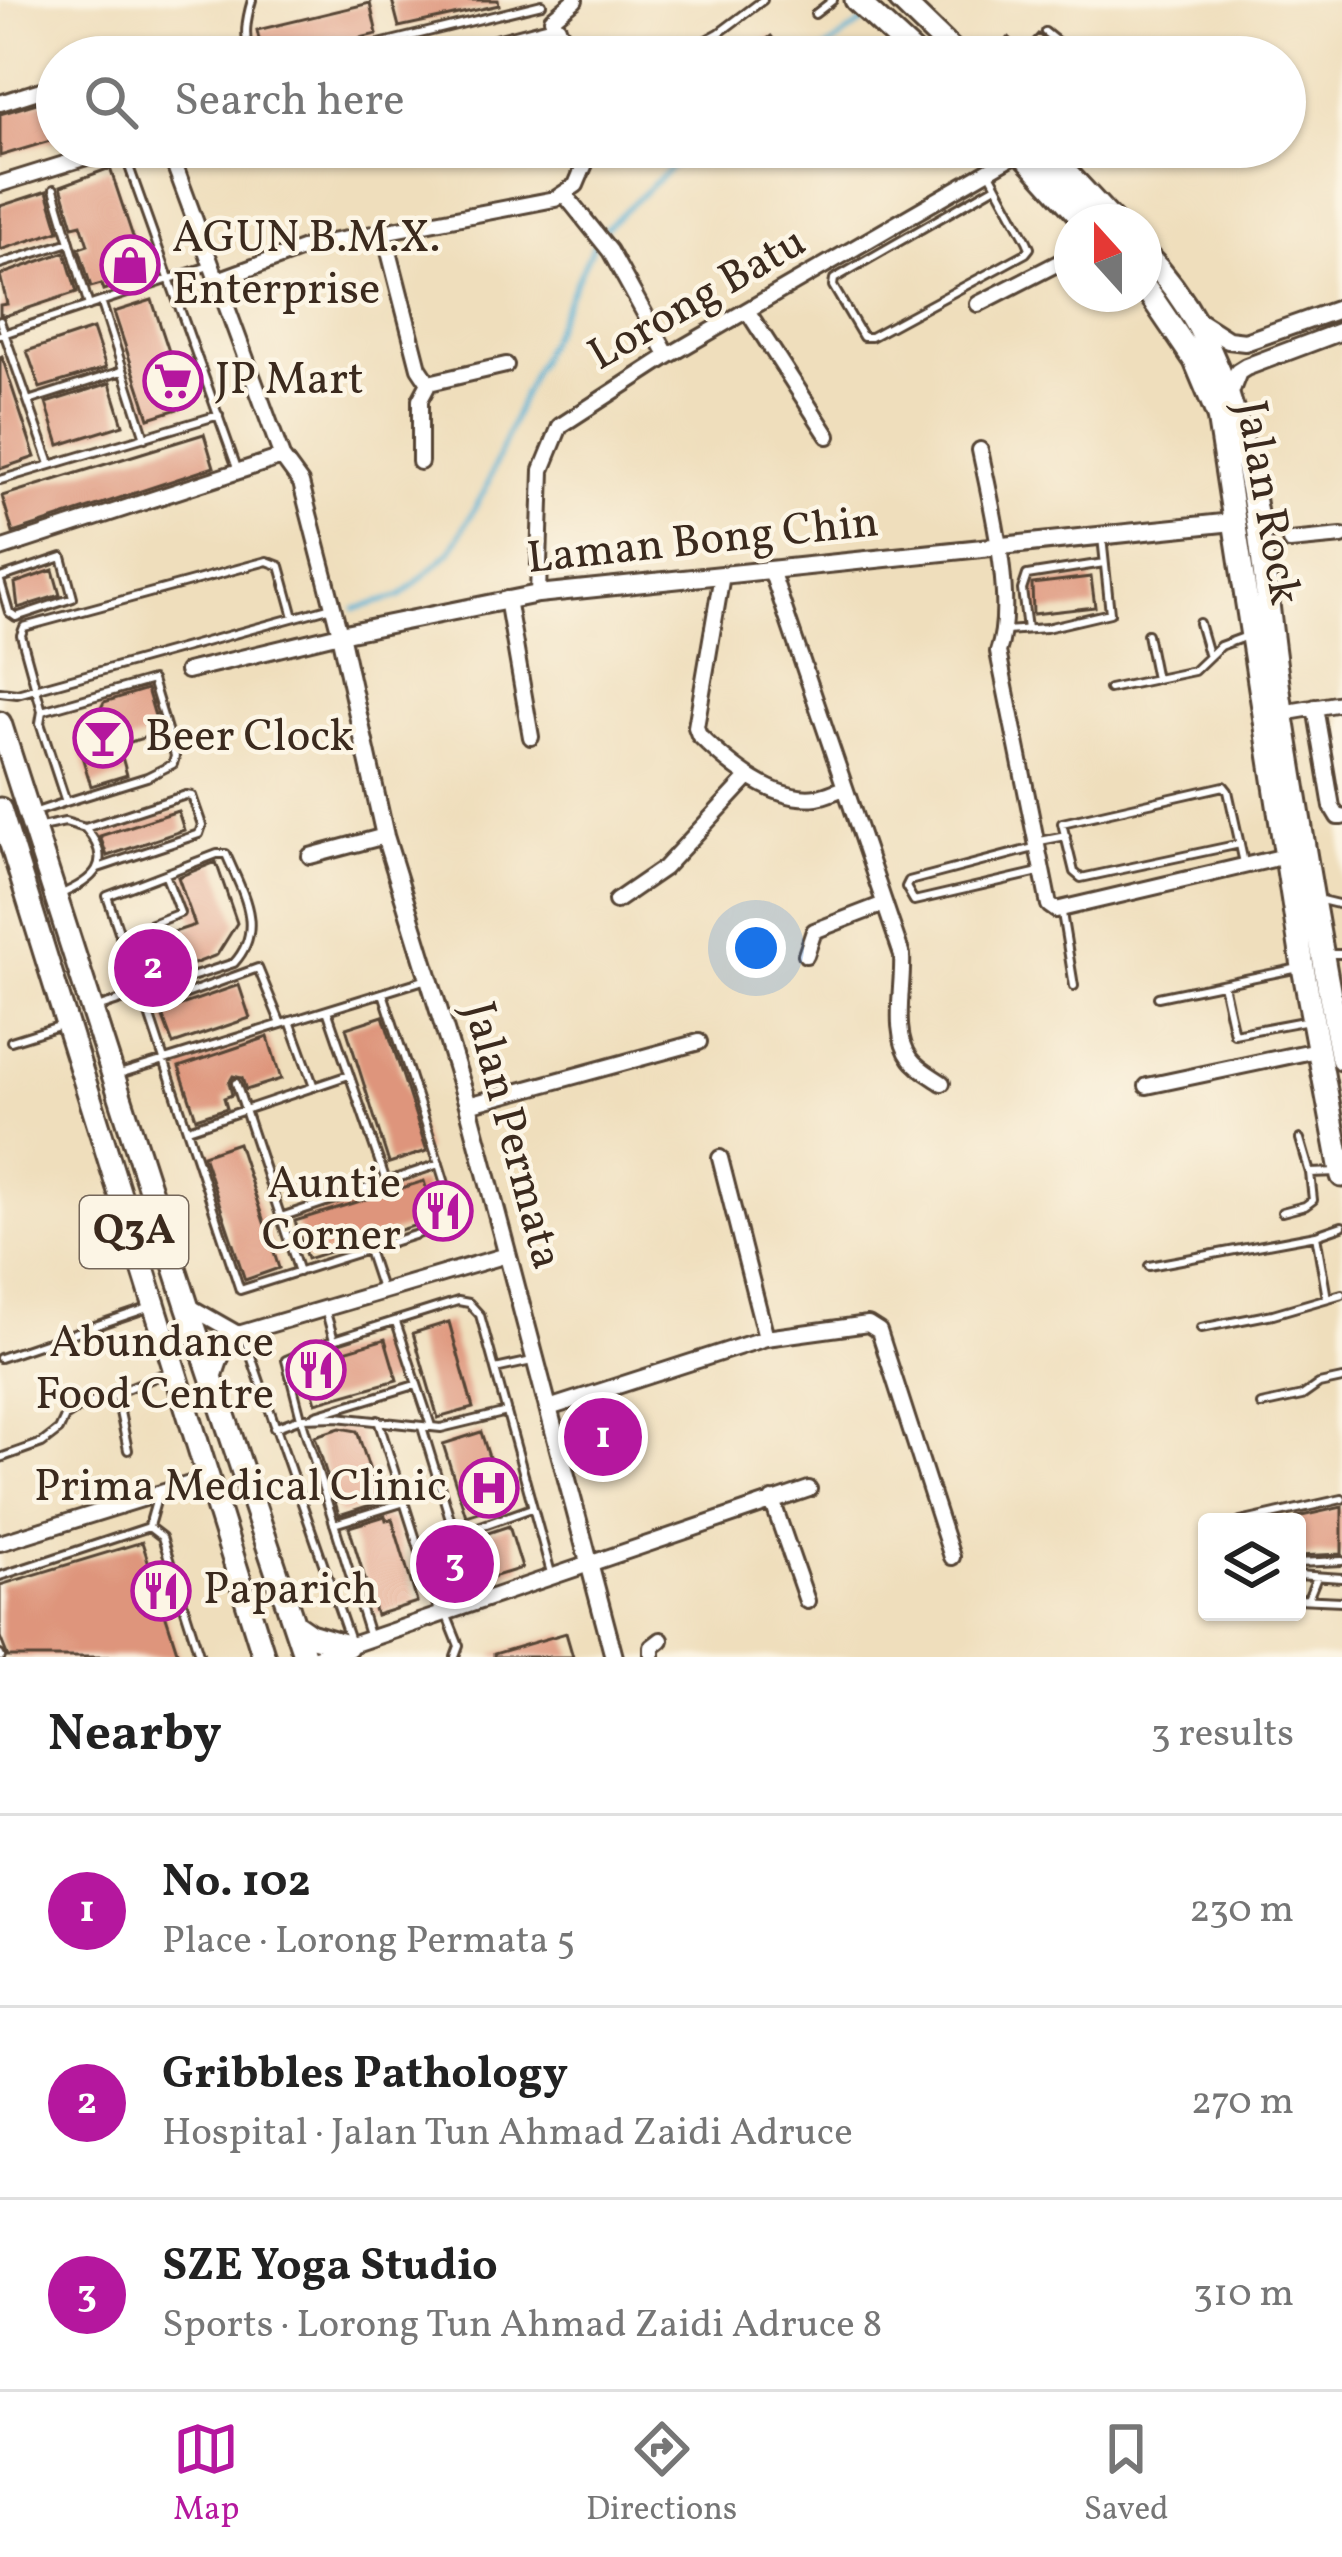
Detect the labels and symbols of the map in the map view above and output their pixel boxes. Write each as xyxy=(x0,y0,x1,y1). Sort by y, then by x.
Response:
north arrow xyxy=(1054,204,1162,312)
place label: AGUN B.M.X. Enterprise xyxy=(172,208,440,323)
street label: Lorong Batu xyxy=(578,212,818,388)
shop icon: AGUN B.M.X. Enterprise xyxy=(99,234,161,296)
supermarket icon: JP Mart xyxy=(142,350,204,412)
place label: JP Mart xyxy=(215,350,364,413)
street label: Jalan Rock xyxy=(1217,396,1315,610)
street label: Laman Bong Chin xyxy=(524,492,882,592)
bar icon: Beer Clock xyxy=(72,707,134,769)
place label: Beer Clock xyxy=(145,707,354,770)
your location xyxy=(726,918,786,978)
pin: 2 xyxy=(114,923,192,1013)
street label: Jalan Permata xyxy=(445,995,577,1277)
place label: Auntie Corner xyxy=(262,1154,401,1269)
restaurant icon: Auntie Corner xyxy=(412,1180,474,1242)
road number: Q3A xyxy=(80,1196,188,1268)
place label: Abundance Food Centre xyxy=(35,1313,274,1428)
restaurant icon: Abundance Food Centre xyxy=(285,1339,347,1401)
pin: 1 xyxy=(564,1392,642,1482)
place label: Prima Medical Clinic xyxy=(34,1457,447,1520)
hospital icon: Prima Medical Clinic xyxy=(458,1457,520,1519)
pin: 3 xyxy=(416,1519,494,1609)
restaurant icon: Paparich xyxy=(130,1560,192,1622)
place label: Paparich xyxy=(203,1560,378,1623)

